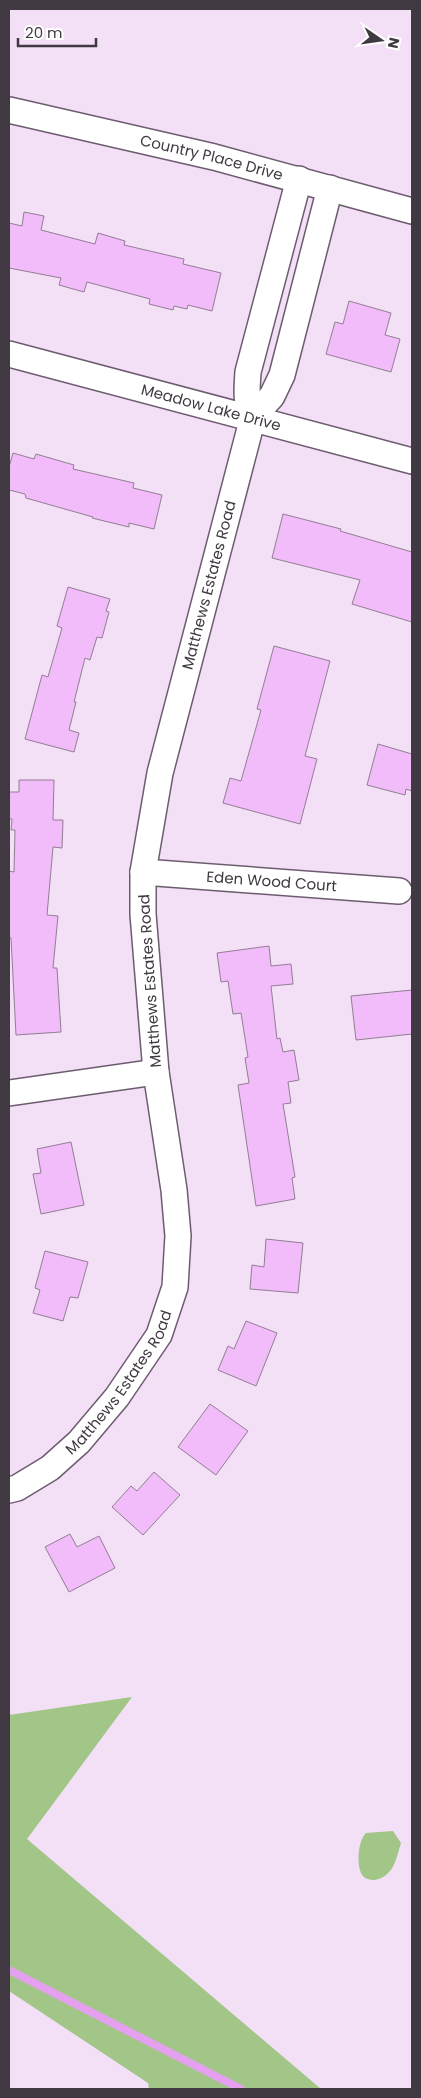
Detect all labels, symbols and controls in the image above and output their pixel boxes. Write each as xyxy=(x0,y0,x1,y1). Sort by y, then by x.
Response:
scale bar xyxy=(18,15,95,47)
north arrow xyxy=(356,15,406,65)
text: 20 m xyxy=(25,22,63,43)
text: N xyxy=(383,36,405,50)
street label: Country Place Drive xyxy=(138,129,285,185)
street label: Meadow Lake Drive xyxy=(139,379,283,436)
street label: Matthews Estates Road xyxy=(176,498,241,672)
street label: Eden Wood Court xyxy=(206,866,338,896)
street label: Matthews Estates Road xyxy=(133,894,166,1068)
street label: Matthews Estates Road xyxy=(61,1307,177,1459)

